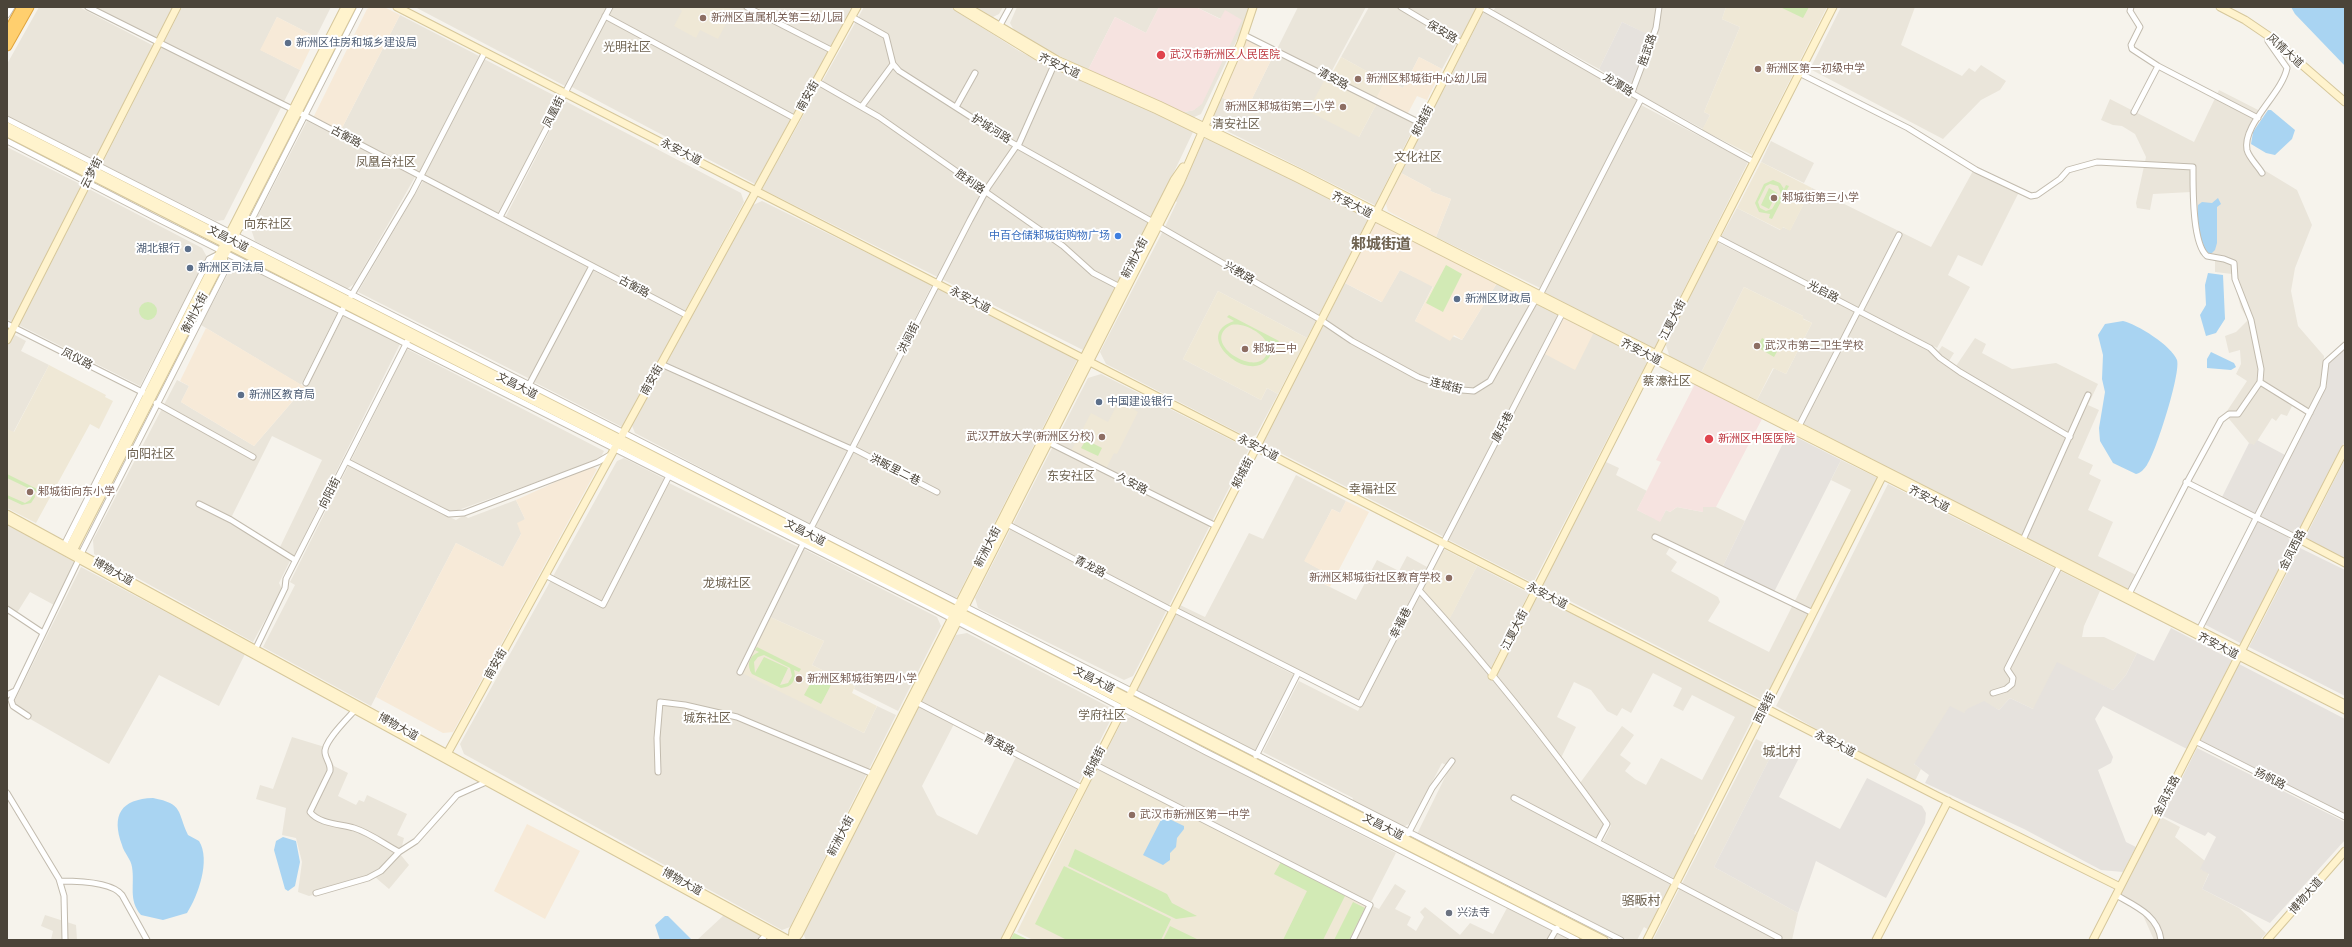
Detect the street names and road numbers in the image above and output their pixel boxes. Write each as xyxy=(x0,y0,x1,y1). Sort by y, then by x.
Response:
street label: 保安路 xyxy=(1424,18,1460,46)
street label: 风情大道 xyxy=(2264,31,2306,71)
street label: 胜武路 xyxy=(1636,32,1660,68)
street label: 齐安大道 xyxy=(1036,51,1082,81)
street label: 清安路 xyxy=(1315,65,1351,93)
street label: 龙潭路 xyxy=(1601,71,1635,99)
street label: 南安街 xyxy=(794,78,822,114)
street label: 凤凰街 xyxy=(541,94,567,130)
street label: 邾城街 xyxy=(1410,103,1436,139)
street label: 护城河路 xyxy=(969,112,1013,146)
street label: 古衡路 xyxy=(328,123,364,151)
street label: 永安大道 xyxy=(658,136,704,168)
street label: 云梦街 xyxy=(79,155,105,191)
street label: 胜利路 xyxy=(953,167,987,197)
street label: 齐安大道 xyxy=(1329,189,1375,221)
street label: 文昌大道 xyxy=(205,223,251,255)
street label: 新洲大街 xyxy=(1119,235,1151,281)
street label: 兴教路 xyxy=(1221,259,1257,287)
street label: 古衡路 xyxy=(616,273,652,301)
street label: 光启路 xyxy=(1805,279,1841,305)
street label: 永安大道 xyxy=(947,284,993,316)
street label: 衡州大街 xyxy=(179,290,211,336)
street label: 江夏大街 xyxy=(1657,297,1689,343)
street label: 洪闾街 xyxy=(896,320,922,356)
street label: 齐安大道 xyxy=(1618,336,1664,368)
street label: 凤仪路 xyxy=(59,346,95,372)
street label: 南安街 xyxy=(638,362,666,398)
street label: 文昌大道 xyxy=(494,370,540,402)
street label: 连城街 xyxy=(1428,376,1464,396)
street label: 康乐巷 xyxy=(1489,409,1517,445)
street label: 永安大道 xyxy=(1235,432,1281,464)
street label: 洪畈里二巷 xyxy=(868,452,922,488)
street label: 邾城街 xyxy=(1230,455,1256,491)
street label: 久安路 xyxy=(1114,471,1150,497)
street label: 向阳街 xyxy=(317,475,343,511)
street label: 齐安大道 xyxy=(1906,483,1952,515)
street label: 文昌大道 xyxy=(782,517,828,549)
street label: 新洲大街 xyxy=(972,524,1004,570)
street label: 金凤西路 xyxy=(2277,527,2309,573)
street label: 青龙路 xyxy=(1072,554,1108,580)
street label: 博物大道 xyxy=(91,556,135,588)
street label: 永安大道 xyxy=(1524,580,1570,612)
street label: 幸福巷 xyxy=(1388,605,1414,641)
street label: 江夏大街 xyxy=(1499,607,1531,653)
street label: 齐安大道 xyxy=(2195,630,2241,662)
street label: 南安街 xyxy=(482,646,510,682)
street label: 文昌大道 xyxy=(1071,664,1117,696)
street label: 西陵街 xyxy=(1752,690,1778,726)
street label: 博物大道 xyxy=(376,711,420,743)
street label: 永安大道 xyxy=(1812,728,1858,760)
street label: 育英路 xyxy=(981,732,1017,758)
street label: 邾城街 xyxy=(1082,744,1108,780)
street label: 扬帆路 xyxy=(2252,766,2288,792)
street label: 金凤东路 xyxy=(2151,773,2183,819)
street label: 文昌大道 xyxy=(1360,811,1406,843)
street label: 新洲大街 xyxy=(825,813,857,859)
street label: 博物大道 xyxy=(660,866,704,898)
street label: 博物大道 xyxy=(2287,875,2325,917)

